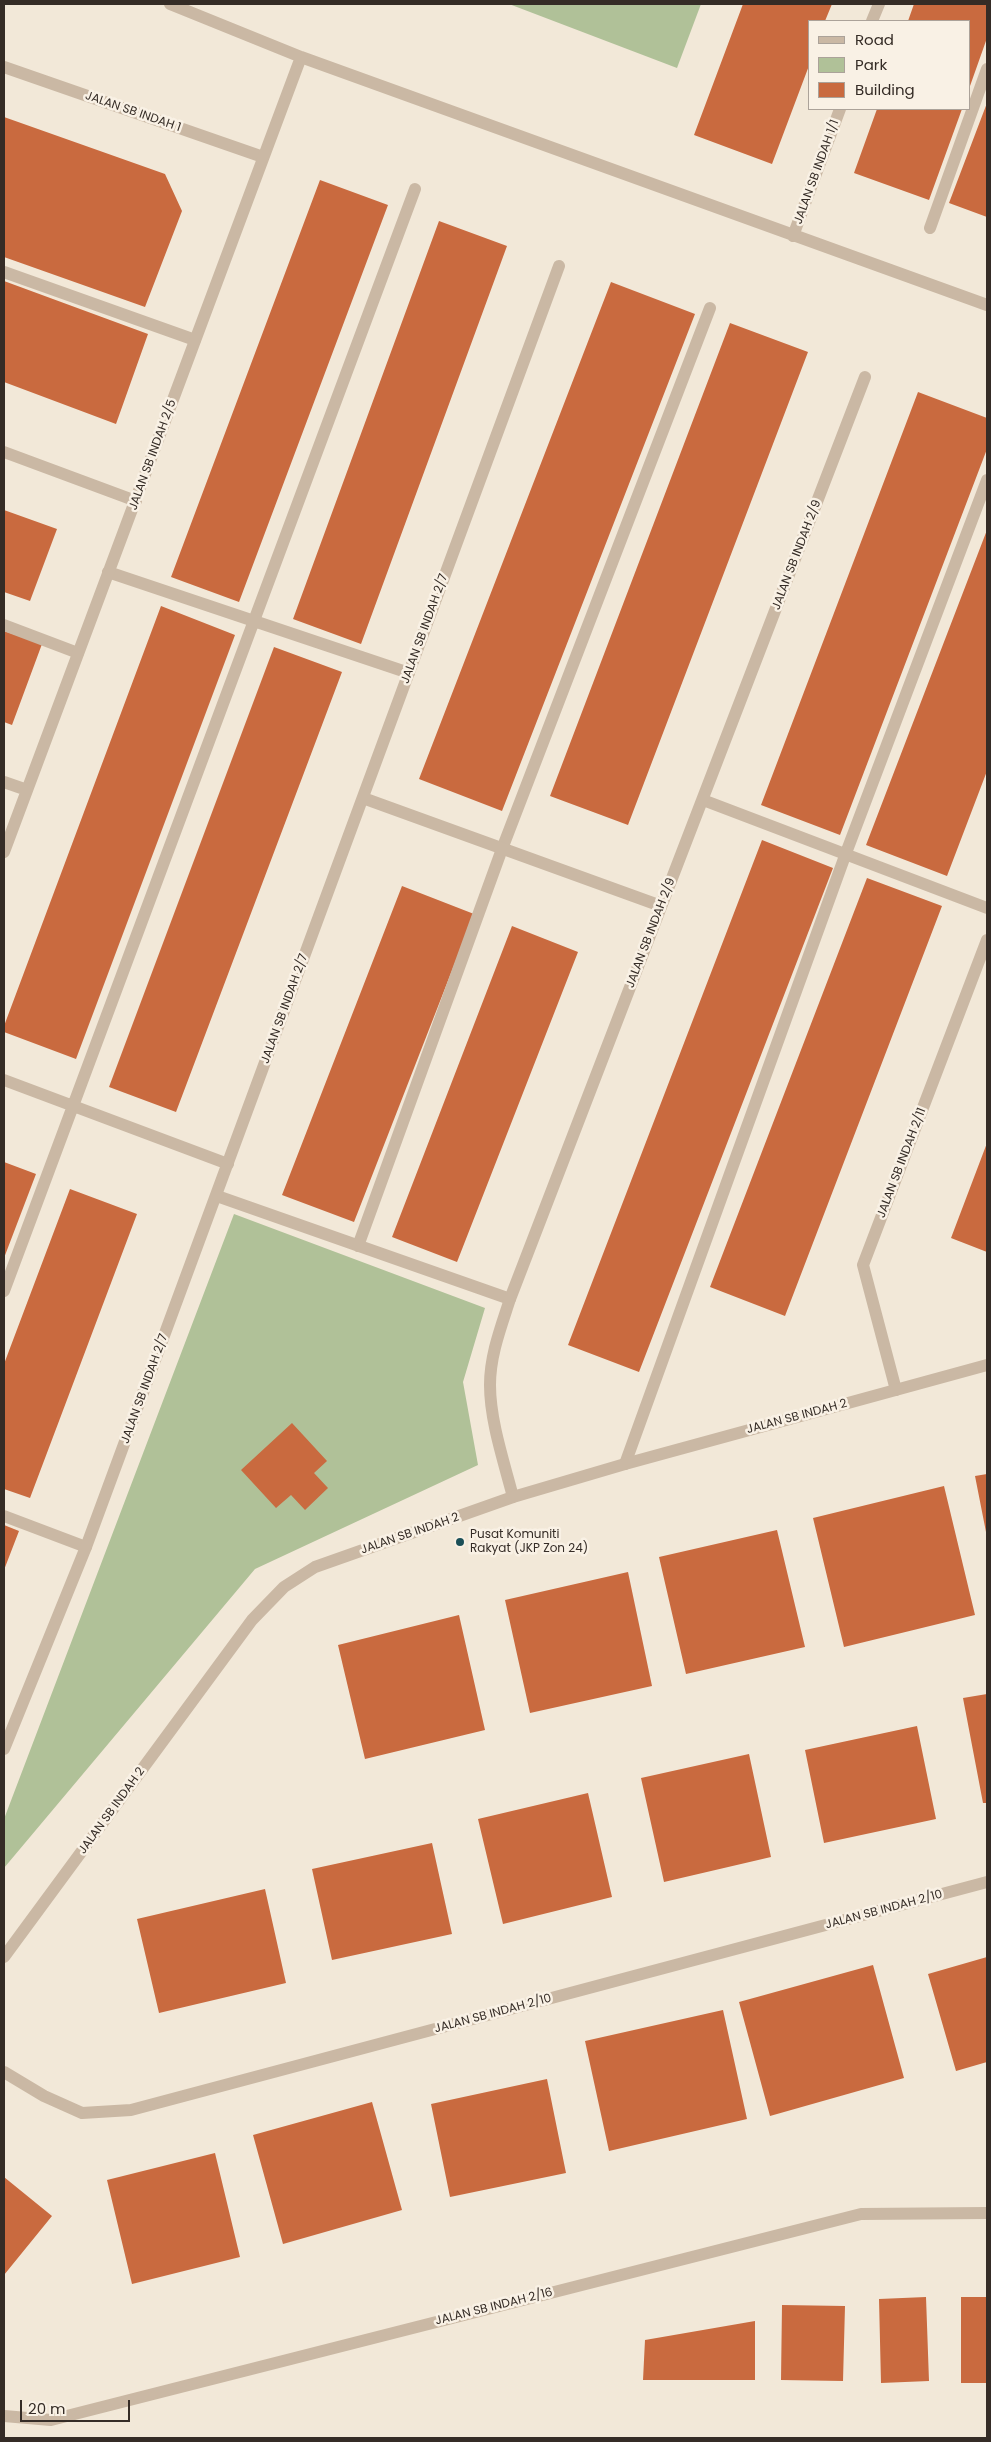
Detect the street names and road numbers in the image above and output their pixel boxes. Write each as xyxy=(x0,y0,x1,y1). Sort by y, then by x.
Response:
street label: JALAN SB INDAH 1 xyxy=(83,89,183,135)
street label: JALAN SB INDAH 1/1 xyxy=(791,118,843,226)
street label: JALAN SB INDAH 2/5 xyxy=(126,398,180,512)
street label: JALAN SB INDAH 2/9 xyxy=(769,498,825,612)
street label: JALAN SB INDAH 2/7 xyxy=(398,572,452,686)
street label: JALAN SB INDAH 2/9 xyxy=(623,876,679,990)
street label: JALAN SB INDAH 2/7 xyxy=(258,952,312,1066)
street label: JALAN SB INDAH 2/11 xyxy=(874,1106,930,1220)
street label: JALAN SB INDAH 2/7 xyxy=(118,1332,172,1446)
street label: JALAN SB INDAH 2 xyxy=(745,1397,849,1437)
street label: JALAN SB INDAH 2 xyxy=(359,1510,461,1558)
street label: JALAN SB INDAH 2 xyxy=(76,1765,148,1857)
street label: JALAN SB INDAH 2/10 xyxy=(824,1887,944,1933)
street label: JALAN SB INDAH 2/10 xyxy=(433,1991,553,2037)
street label: JALAN SB INDAH 2/16 xyxy=(434,2285,554,2329)

